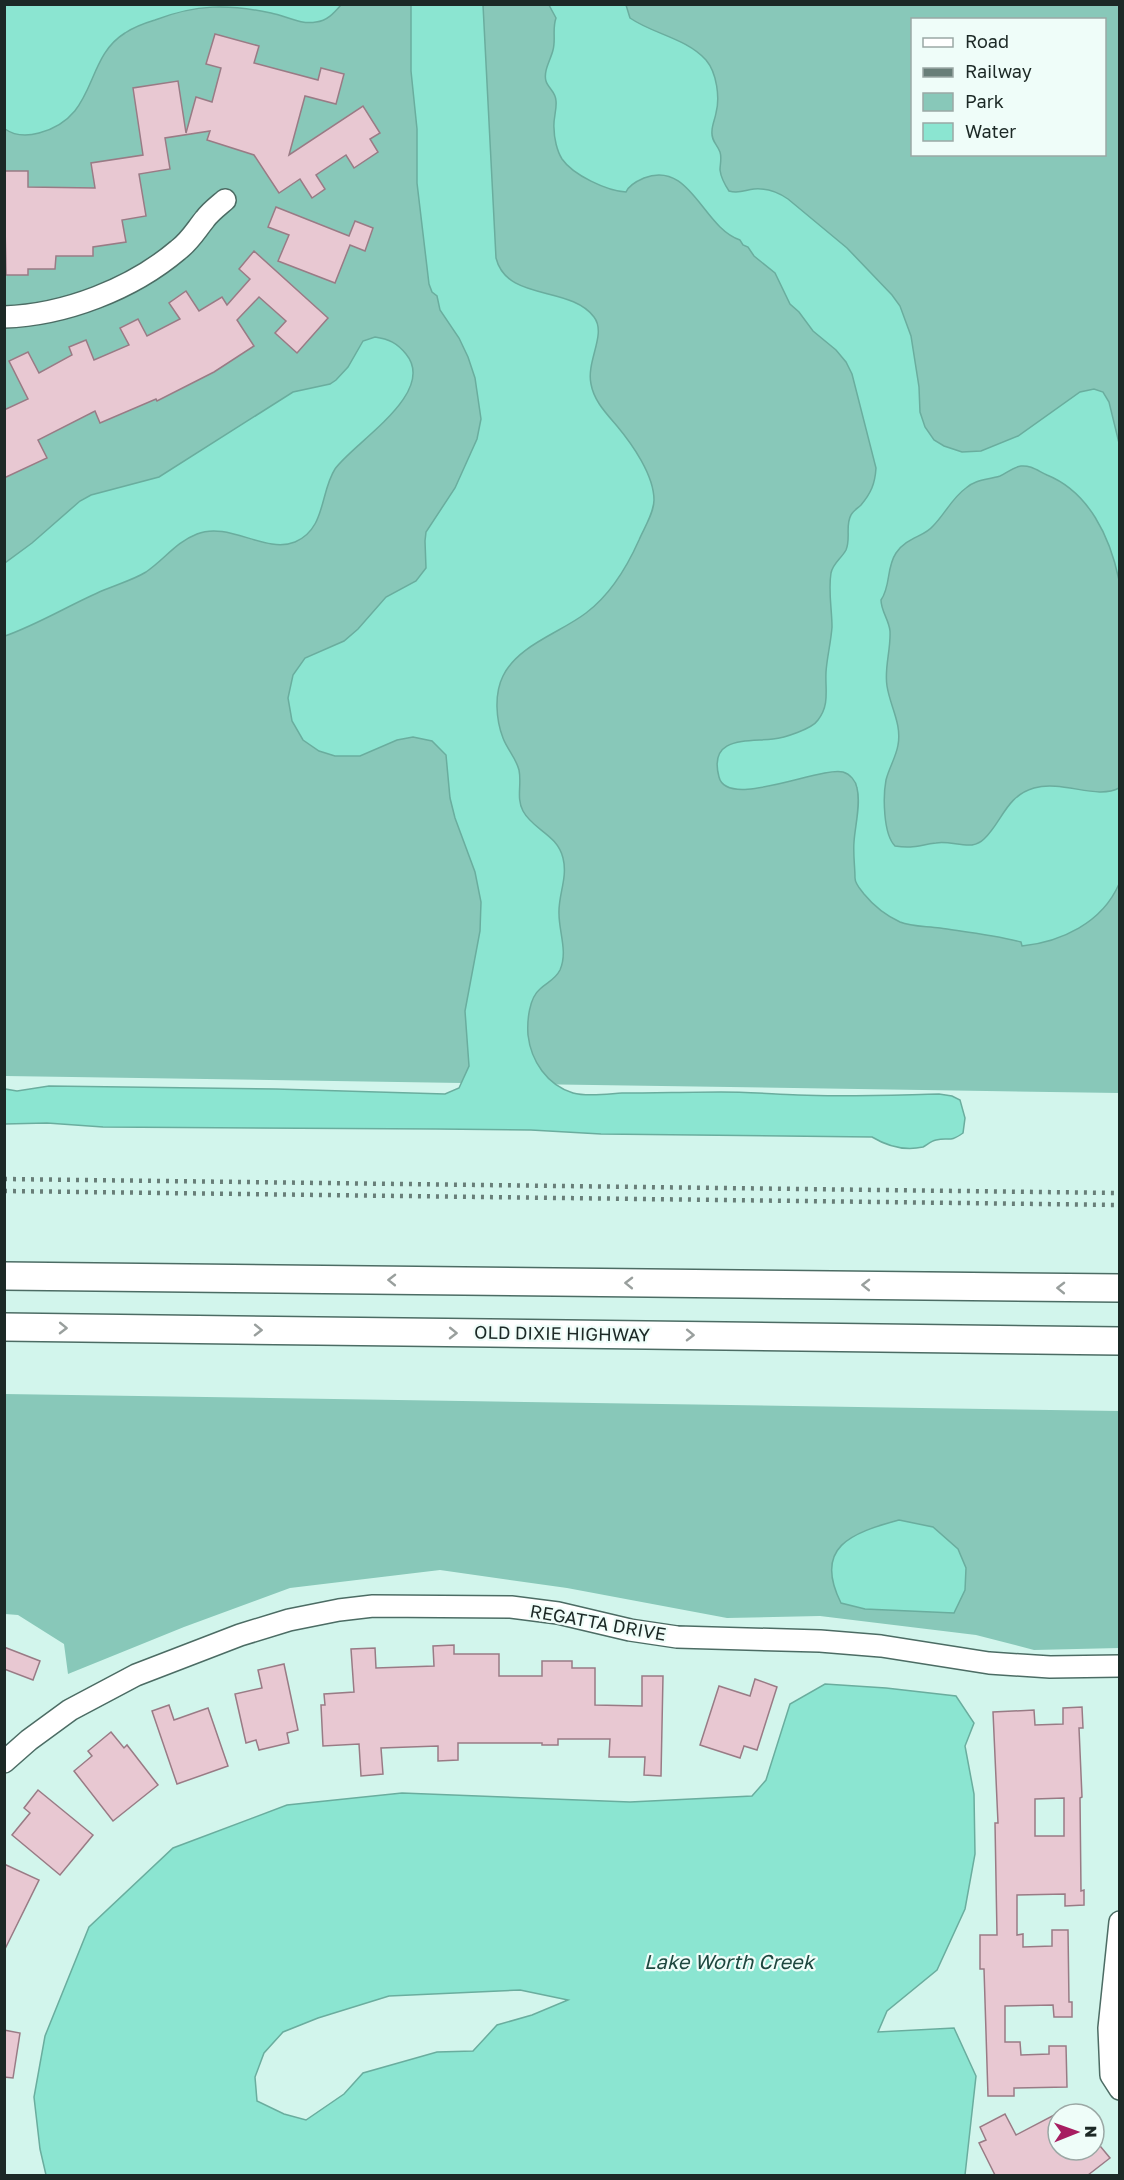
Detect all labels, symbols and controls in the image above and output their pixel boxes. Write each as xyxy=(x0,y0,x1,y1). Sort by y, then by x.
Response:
legend xyxy=(911,18,1106,156)
text: Road xyxy=(965,30,1009,52)
text: Railway xyxy=(965,60,1032,82)
text: Park xyxy=(965,90,1004,112)
text: Water xyxy=(965,120,1016,142)
one-way arrow xyxy=(388,1274,397,1286)
one-way arrow xyxy=(625,1277,634,1289)
one-way arrow xyxy=(862,1279,871,1292)
one-way arrow xyxy=(1057,1282,1066,1294)
street label: OLD DIXIE HIGHWAY xyxy=(474,1320,650,1346)
one-way arrow xyxy=(58,1322,67,1334)
one-way arrow xyxy=(253,1324,262,1336)
one-way arrow xyxy=(448,1326,457,1339)
one-way arrow xyxy=(685,1329,694,1342)
street label: REGATTA DRIVE xyxy=(528,1599,668,1645)
water label: Lake Worth Creek xyxy=(644,1949,817,1973)
north arrow xyxy=(1046,2102,1106,2162)
text: N xyxy=(1081,2125,1101,2138)

